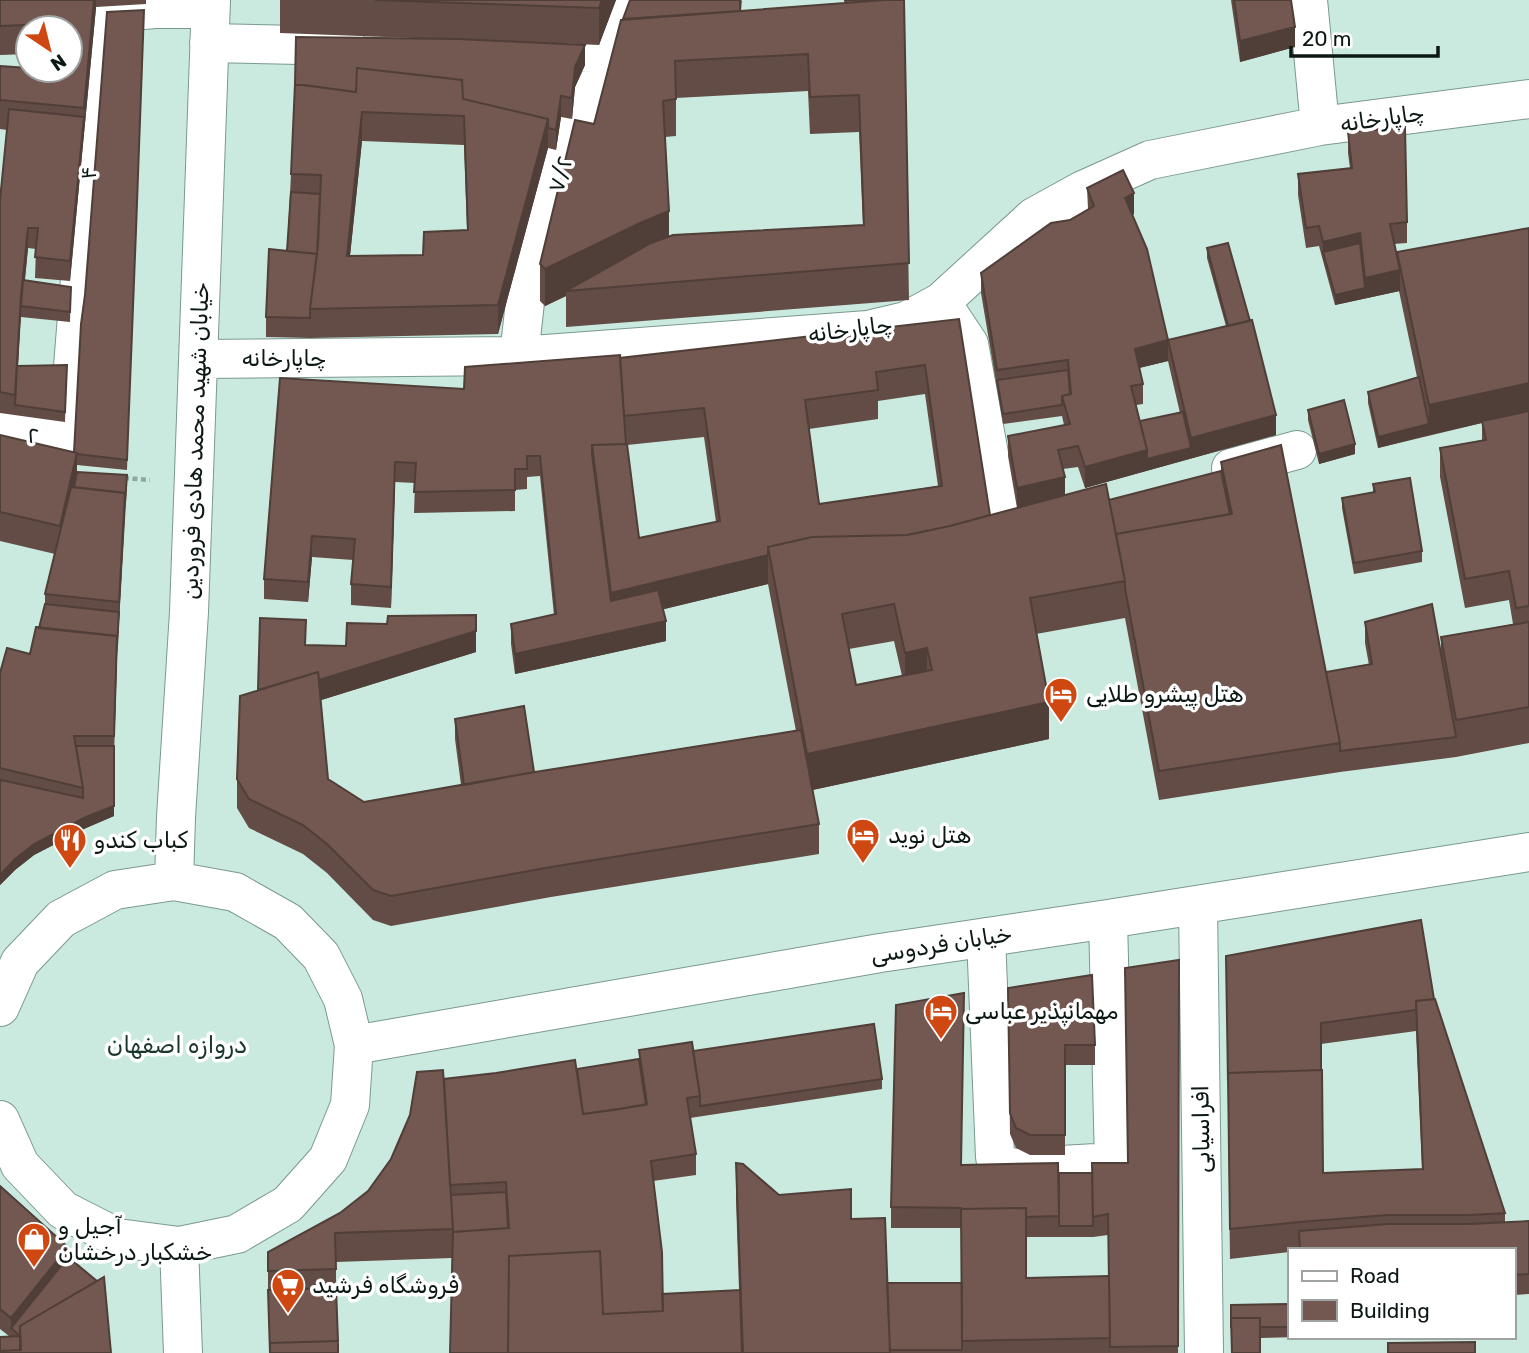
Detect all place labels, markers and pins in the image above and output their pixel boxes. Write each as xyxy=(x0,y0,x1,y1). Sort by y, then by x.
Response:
hotel icon: هتل پیشرو طلایی xyxy=(1042,675,1080,724)
place label: هتل پیشرو طلایی xyxy=(1086,680,1244,710)
hotel icon: هتل نوید xyxy=(844,816,882,865)
restaurant icon: کباب کندو xyxy=(51,821,89,870)
place label: هتل نوید xyxy=(888,821,971,849)
place label: کباب کندو xyxy=(94,826,189,854)
hotel icon: مهمانپذیر عباسی xyxy=(922,992,960,1041)
place label: مهمانپذیر عباسی xyxy=(965,997,1118,1027)
place label: آجیل و خشکبار درخشان xyxy=(58,1212,212,1266)
shop icon: آجیل و خشکبار درخشان xyxy=(15,1220,53,1269)
supermarket icon: فروشگاه فرشید xyxy=(269,1266,307,1315)
place label: فروشگاه فرشید xyxy=(312,1271,459,1299)

